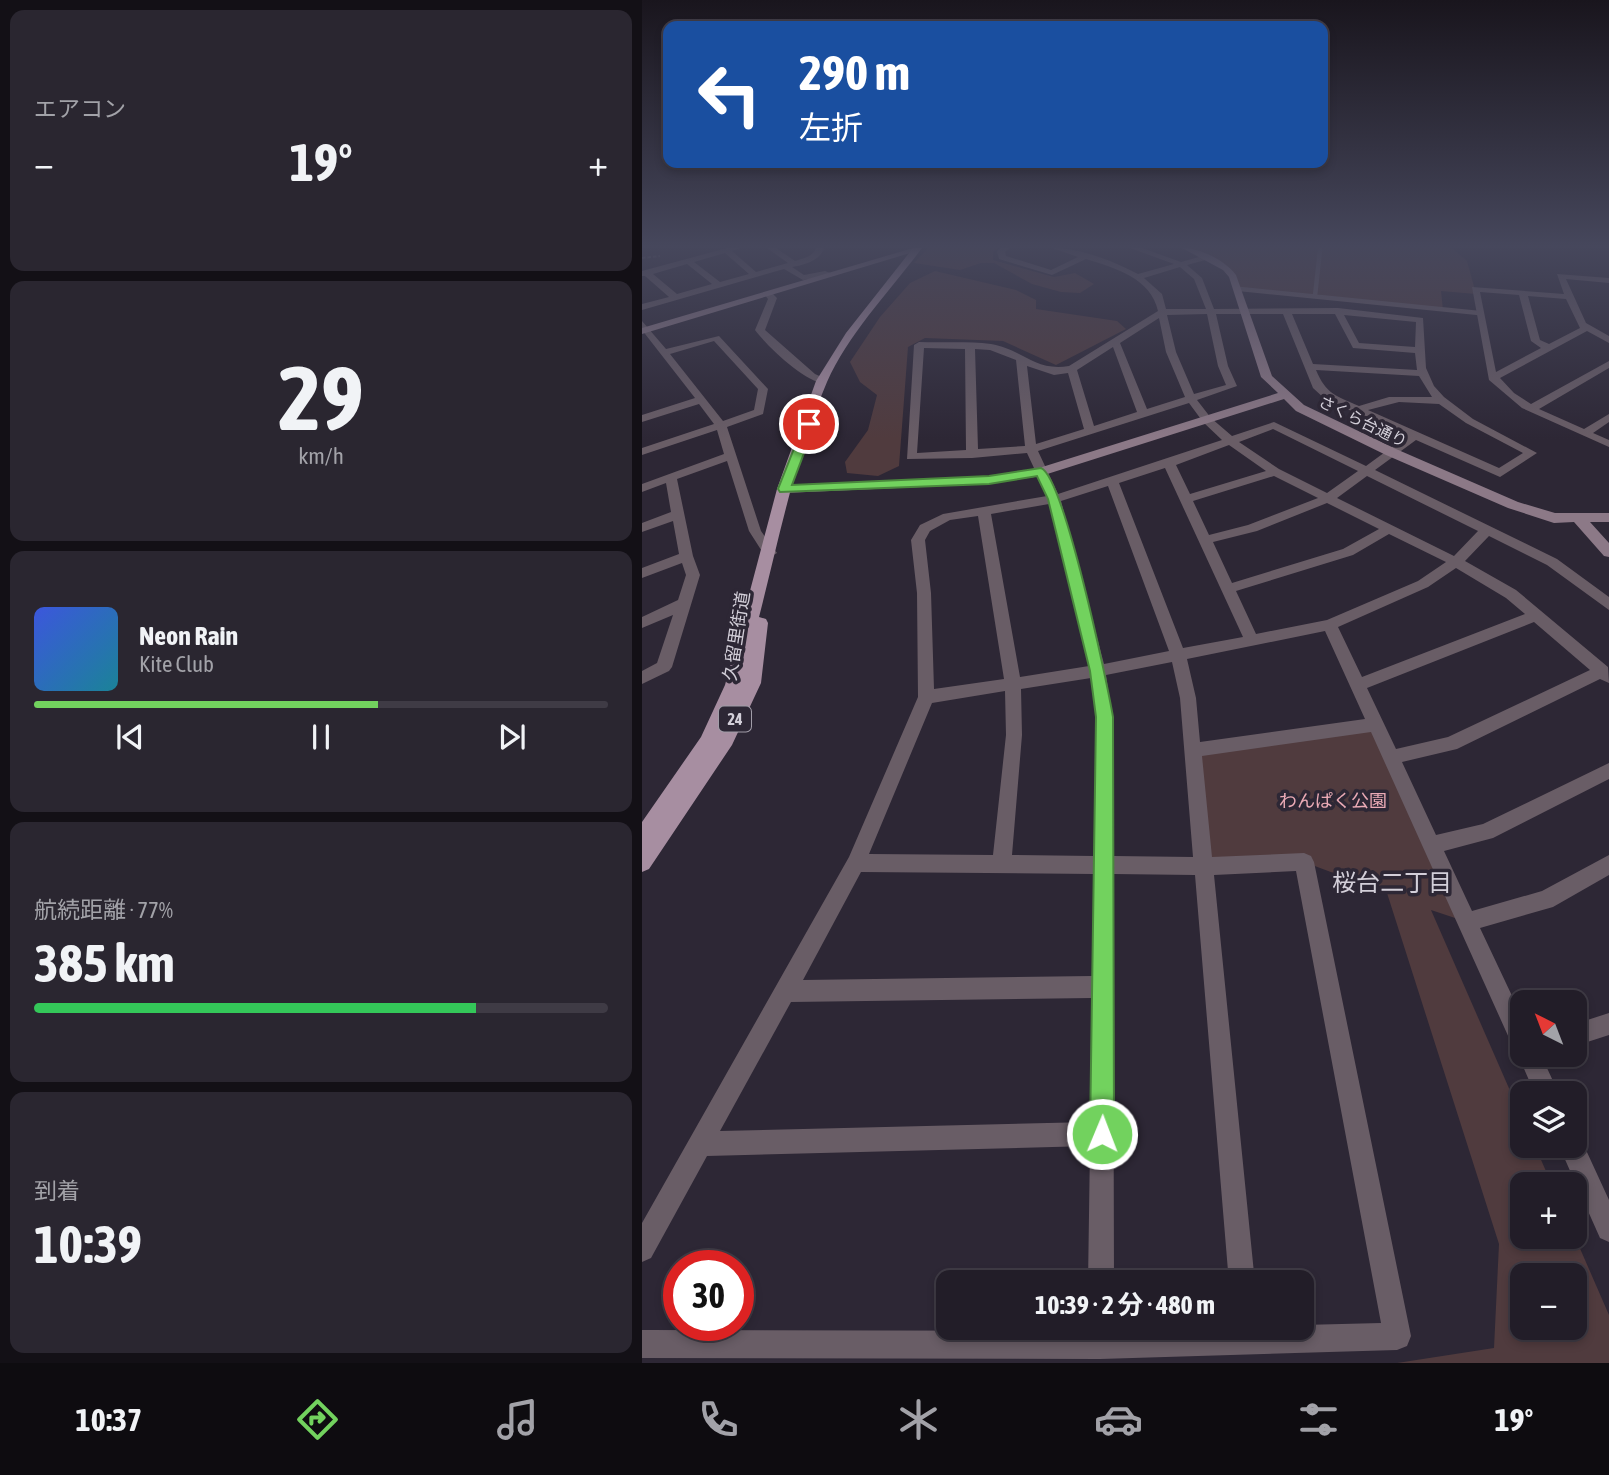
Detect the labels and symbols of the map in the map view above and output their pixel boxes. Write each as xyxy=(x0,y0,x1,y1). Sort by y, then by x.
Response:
street label: さくら台通り xyxy=(1316,392,1410,450)
pin xyxy=(779,394,839,454)
street label: 久留里街道 xyxy=(719,590,753,682)
road number: 24 xyxy=(719,706,751,732)
park label: わんぱく公園 xyxy=(1279,790,1387,811)
district label: 桜台二丁目 xyxy=(1332,869,1452,896)
north arrow xyxy=(1510,990,1587,1068)
position arrow xyxy=(1065,1097,1139,1171)
speed limit sign: 30 xyxy=(663,1250,754,1341)

